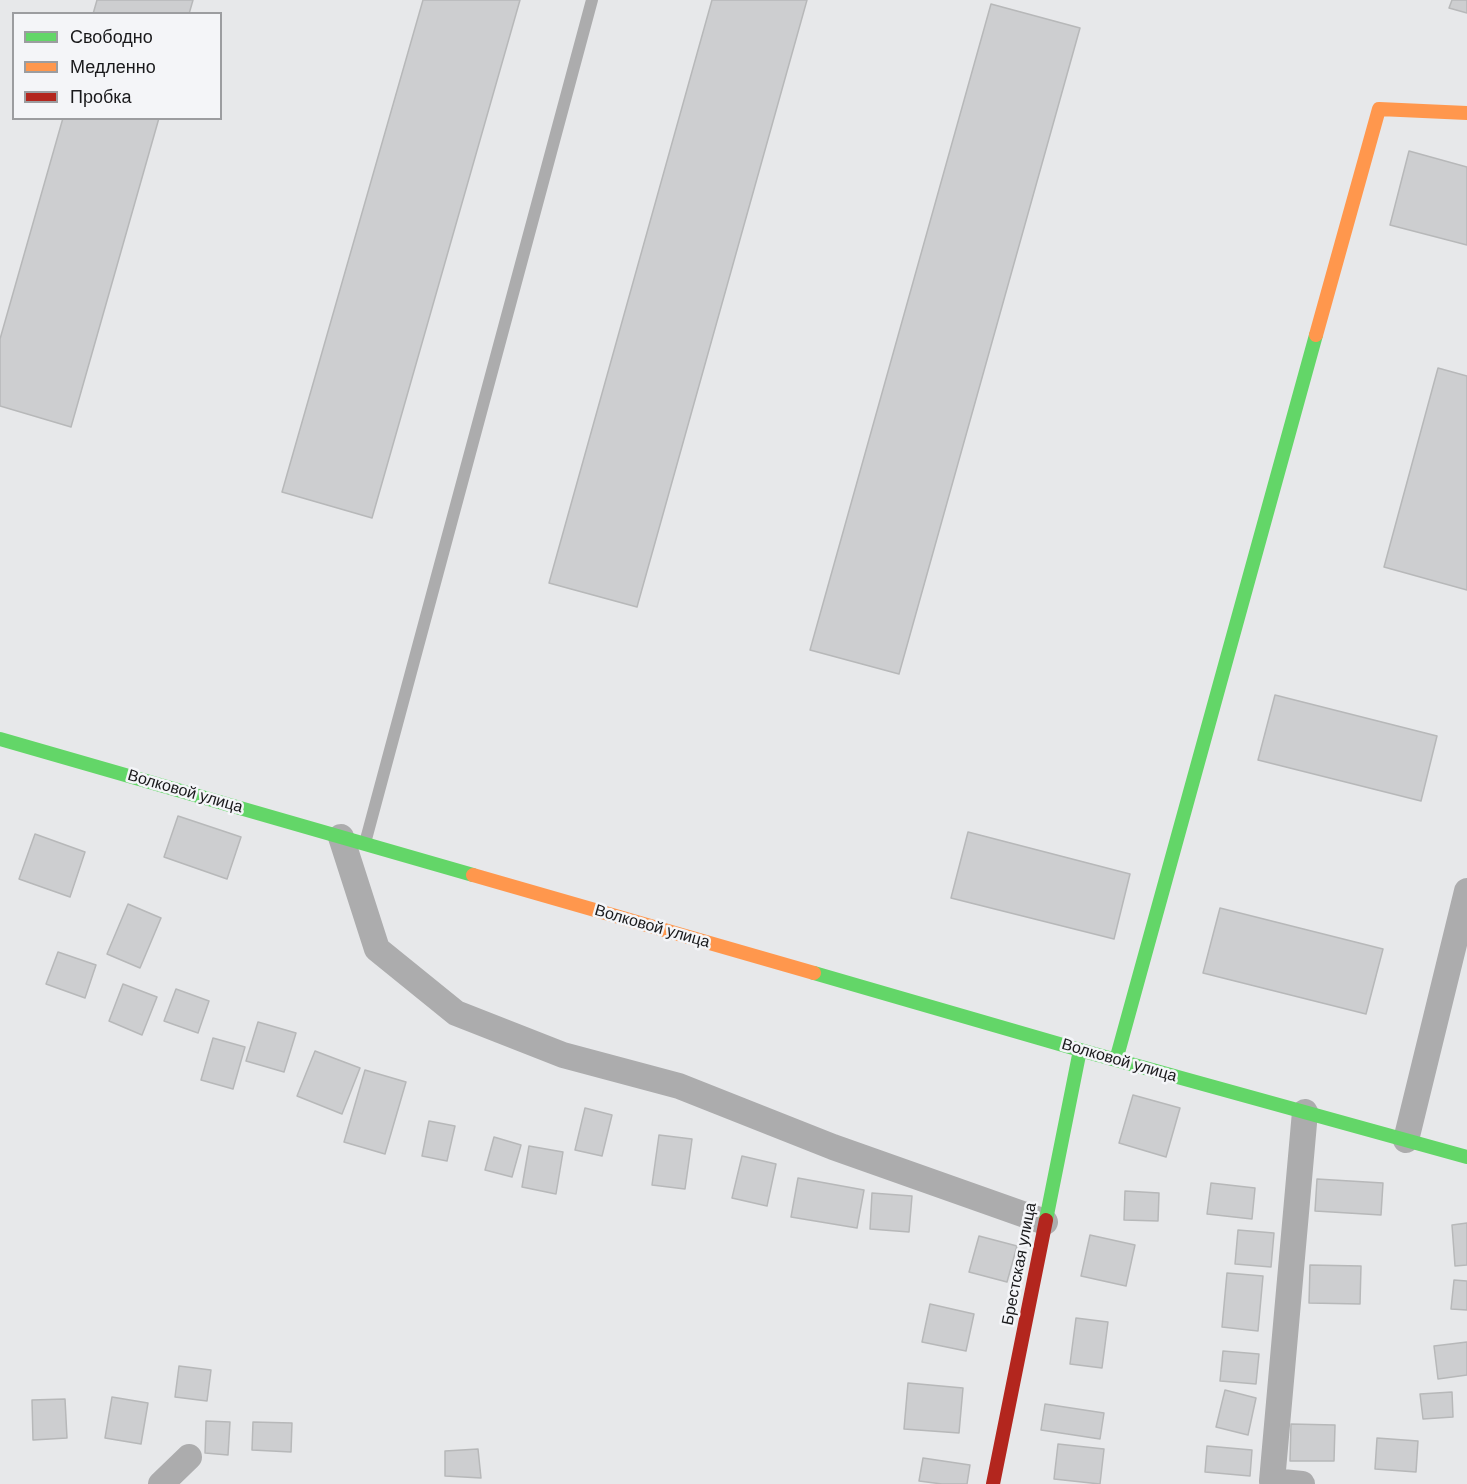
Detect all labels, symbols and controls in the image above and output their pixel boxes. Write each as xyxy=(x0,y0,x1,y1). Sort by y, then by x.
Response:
legend xyxy=(12,12,222,120)
text: Свободно xyxy=(70,25,153,49)
text: Медленно xyxy=(70,55,156,79)
text: Пробка xyxy=(70,85,132,109)
street label: Волковой улица xyxy=(125,766,245,818)
street label: Волковой улица xyxy=(592,901,712,953)
street label: Волковой улица xyxy=(1059,1035,1179,1087)
street label: Брестская улица xyxy=(999,1201,1041,1327)

